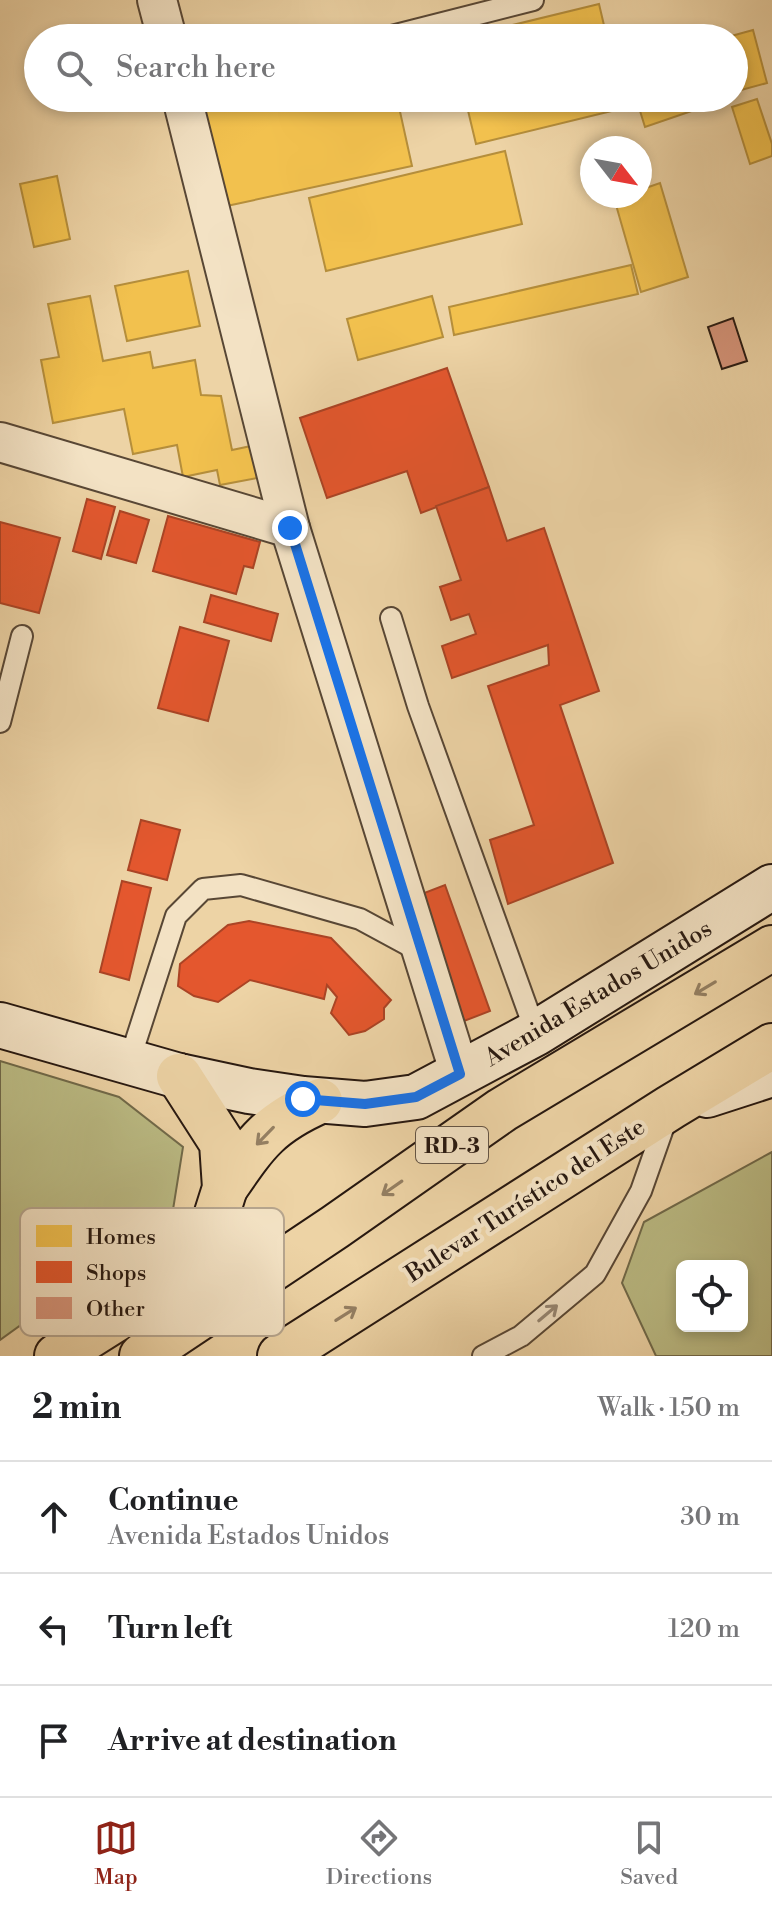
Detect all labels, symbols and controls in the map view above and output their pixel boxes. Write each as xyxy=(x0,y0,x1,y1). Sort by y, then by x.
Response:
search box xyxy=(24,24,748,112)
icon: search xyxy=(52,46,96,90)
text: Search here xyxy=(116,49,276,87)
north arrow xyxy=(580,136,652,208)
route end xyxy=(272,510,308,546)
street label: Avenida Estados Unidos xyxy=(479,914,718,1074)
one-way arrow xyxy=(694,980,717,996)
route start xyxy=(285,1081,321,1117)
street label: Bulevar Turístico del Este xyxy=(399,1112,651,1290)
one-way arrow xyxy=(256,1126,275,1145)
road number: RD-3 xyxy=(416,1127,488,1163)
one-way arrow xyxy=(381,1180,403,1196)
legend xyxy=(20,1208,284,1336)
text: Homes xyxy=(86,1224,156,1251)
text: Shops xyxy=(86,1260,146,1287)
map controls xyxy=(676,1260,748,1332)
button: locate xyxy=(676,1260,748,1332)
text: Other xyxy=(86,1296,145,1323)
one-way arrow xyxy=(537,1304,558,1322)
one-way arrow xyxy=(334,1306,357,1322)
text: 2 min xyxy=(32,1387,121,1429)
text: Walk · 150 m xyxy=(598,1392,740,1424)
text: Continue xyxy=(108,1482,239,1520)
icon: ahead xyxy=(32,1495,76,1539)
text: 30 m xyxy=(680,1501,740,1533)
text: Avenida Estados Unidos xyxy=(108,1520,389,1552)
icon: left xyxy=(32,1607,76,1651)
text: Turn left xyxy=(108,1610,232,1648)
text: 120 m xyxy=(668,1613,740,1645)
icon: arrive xyxy=(32,1719,76,1763)
text: Arrive at destination xyxy=(108,1722,397,1760)
tab: Map xyxy=(94,1816,138,1891)
tab: Directions xyxy=(326,1816,432,1891)
tab: Saved xyxy=(620,1816,678,1891)

